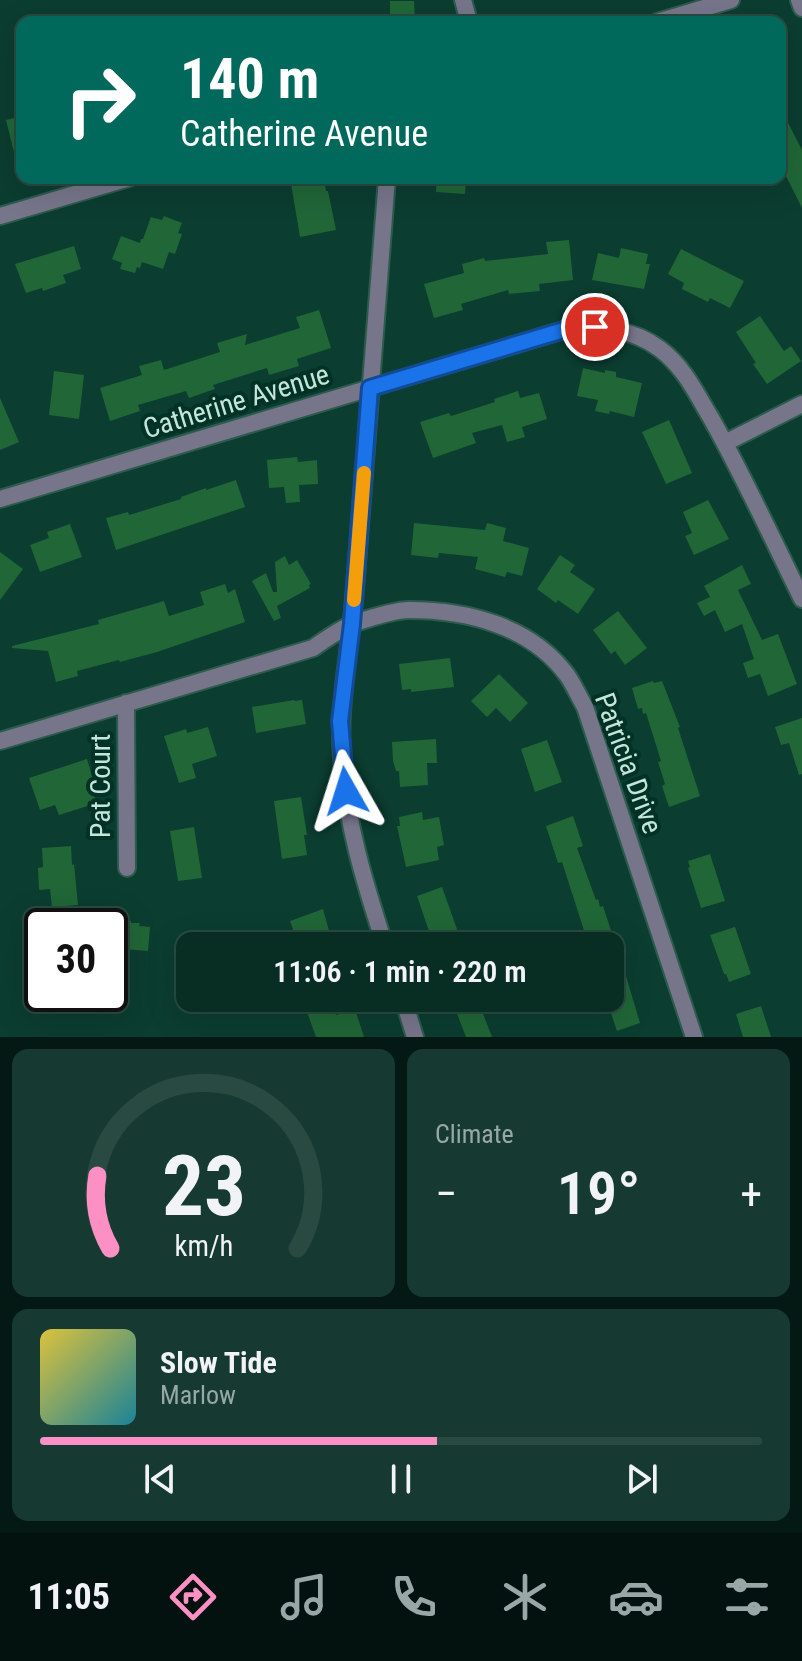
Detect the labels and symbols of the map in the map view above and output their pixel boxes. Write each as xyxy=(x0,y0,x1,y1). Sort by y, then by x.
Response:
pin xyxy=(561,293,629,361)
street label: Catherine Avenue xyxy=(139,357,333,445)
street label: Patricia Drive xyxy=(588,688,669,838)
street label: Pat Court xyxy=(84,734,117,838)
position arrow xyxy=(304,749,388,833)
speed limit sign: 30 xyxy=(24,908,128,1012)

